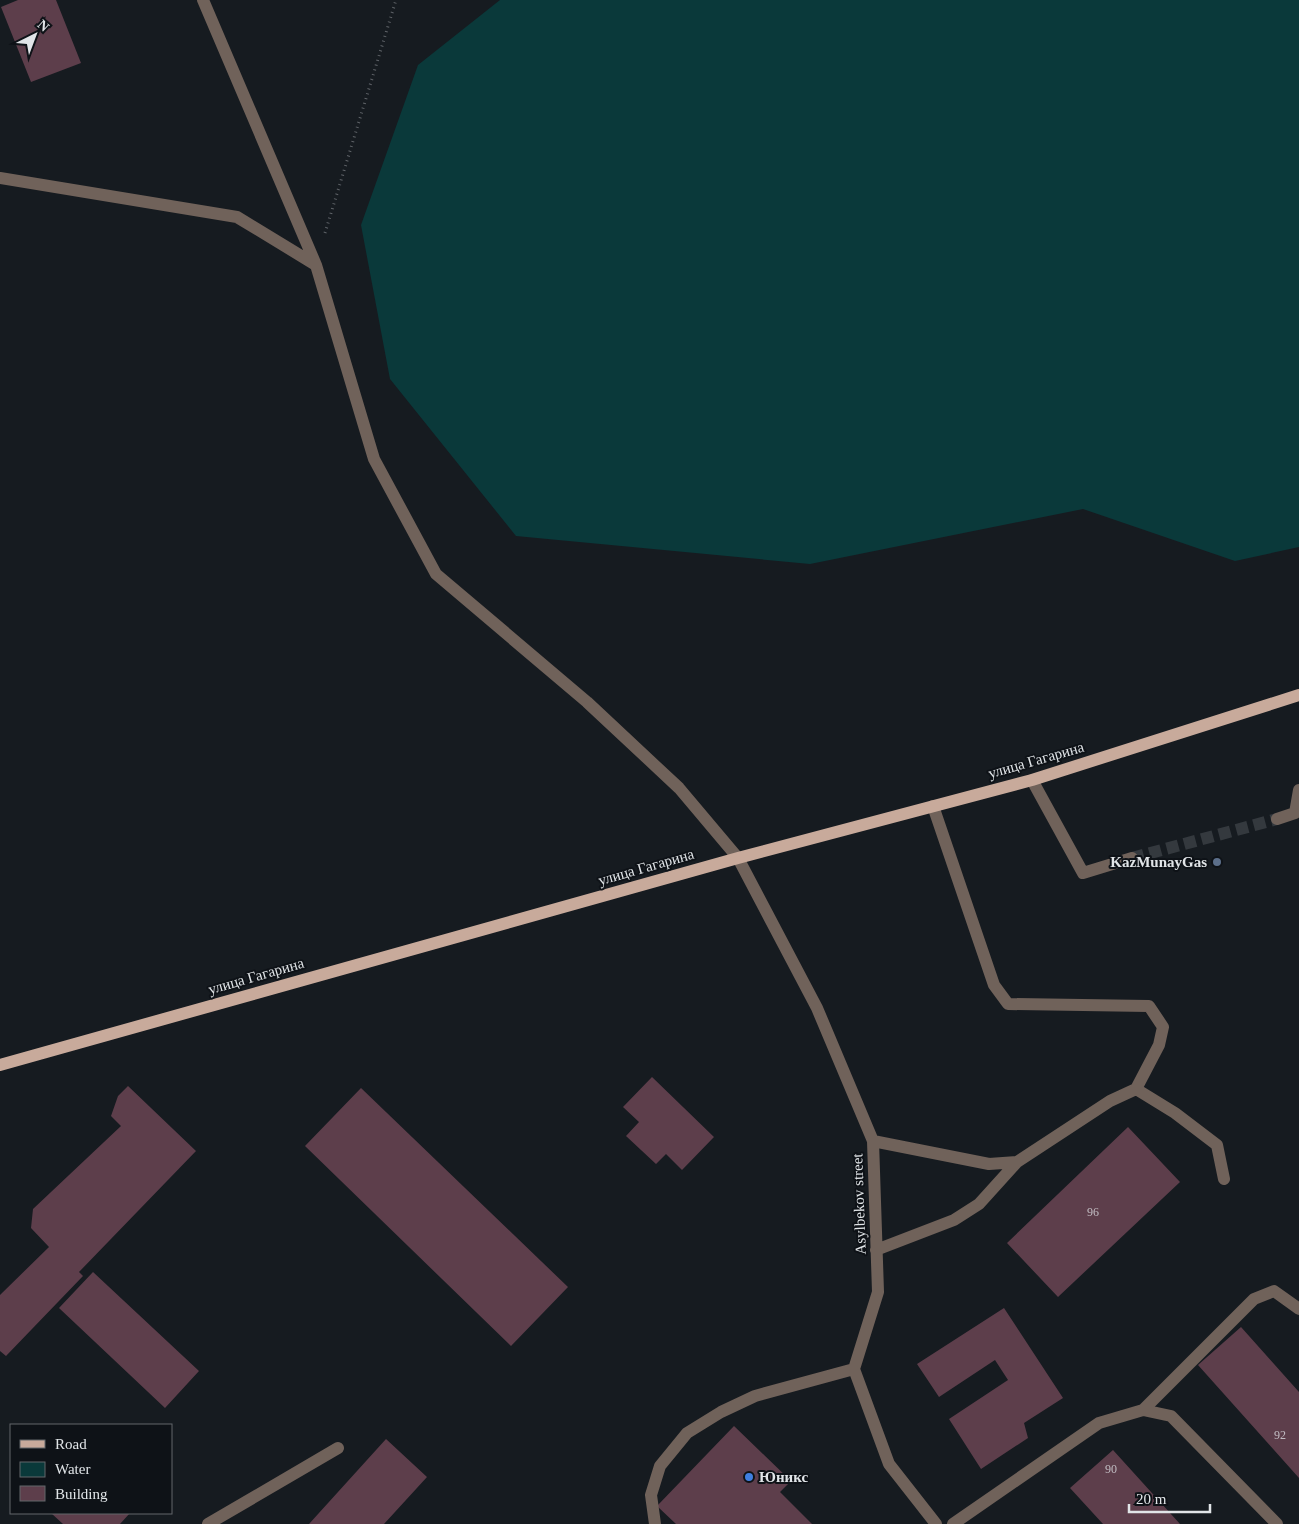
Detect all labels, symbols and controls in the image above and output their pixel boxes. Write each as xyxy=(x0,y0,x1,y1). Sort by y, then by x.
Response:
north arrow xyxy=(10,10,60,60)
text: N xyxy=(35,17,52,35)
street label: улица Гагарина xyxy=(986,739,1086,781)
street label: улица Гагарина xyxy=(596,846,696,888)
place label: KazMunayGas xyxy=(1110,854,1207,870)
marker: KazMunayGas xyxy=(1211,856,1223,868)
street label: улица Гагарина xyxy=(206,955,306,997)
street label: Asylbekov street xyxy=(849,1152,869,1255)
house number: 96 xyxy=(1087,1205,1099,1219)
legend xyxy=(10,1424,172,1514)
house number: 92 xyxy=(1274,1428,1286,1442)
text: Road xyxy=(55,1436,87,1452)
text: Water xyxy=(55,1461,90,1477)
house number: 90 xyxy=(1105,1462,1117,1476)
place label: Юникс xyxy=(759,1469,808,1485)
marker: Юникс xyxy=(743,1471,755,1483)
scale bar xyxy=(1129,1482,1210,1514)
text: Building xyxy=(55,1486,108,1502)
text: 20 m xyxy=(1136,1491,1167,1507)

